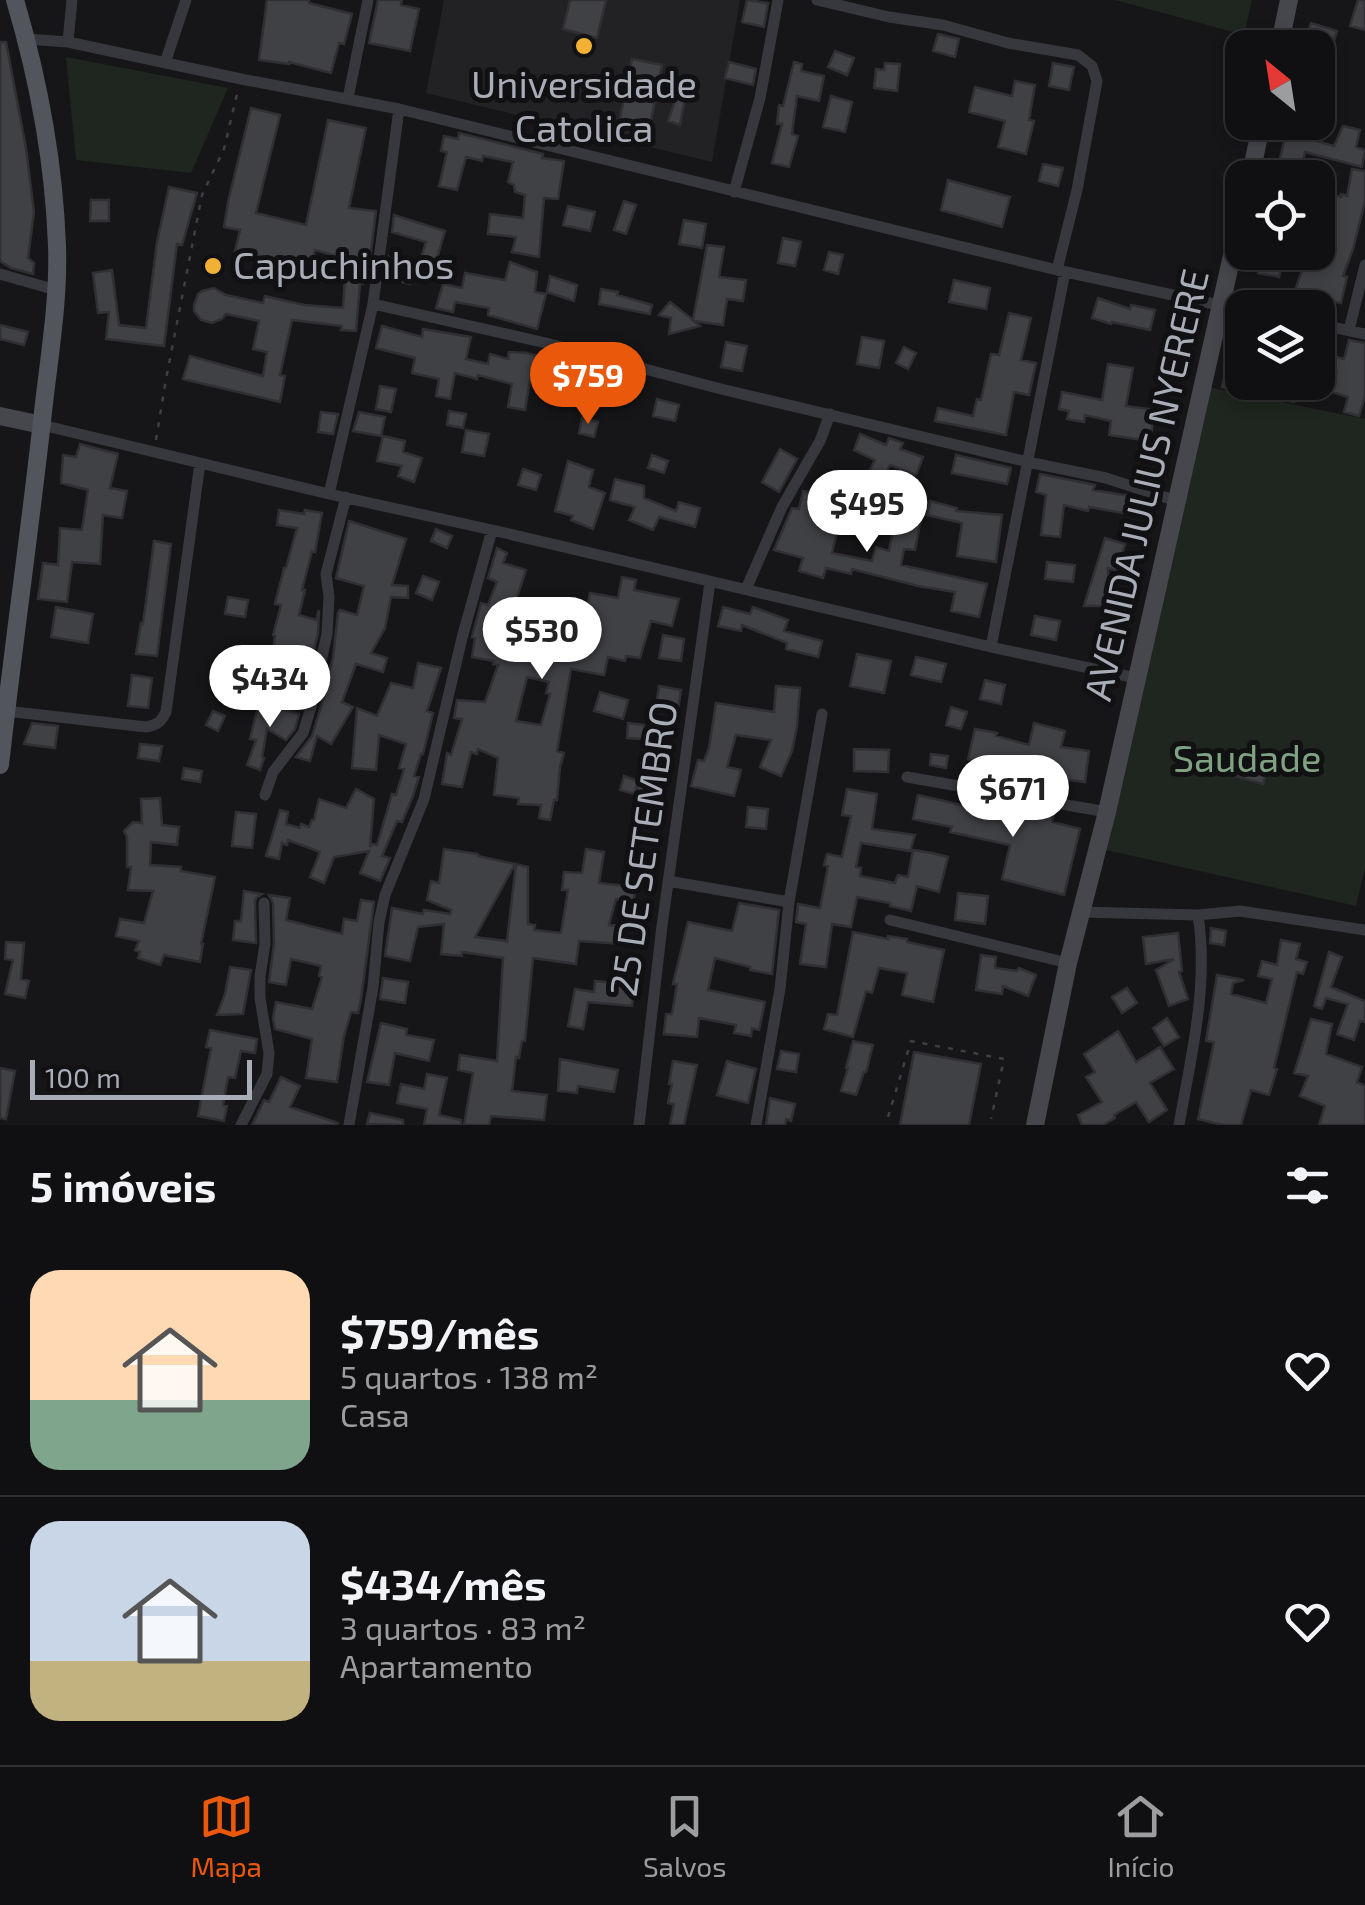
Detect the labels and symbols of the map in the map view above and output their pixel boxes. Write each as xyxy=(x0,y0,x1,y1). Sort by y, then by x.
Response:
north arrow xyxy=(1225,30,1335,140)
marker: Universidade Catolica xyxy=(573,35,595,57)
place label: Universidade Catolica xyxy=(471,60,697,150)
place label: Capuchinhos xyxy=(233,241,454,287)
marker: Capuchinhos xyxy=(202,255,224,277)
street label: AVENIDA JULIUS NYERERE xyxy=(1073,265,1217,705)
pin: $759 xyxy=(529,342,647,427)
pin: $495 xyxy=(808,470,926,555)
pin: $530 xyxy=(483,597,601,682)
pin: $434 xyxy=(211,645,329,730)
street label: 25 DE SETEMBRO xyxy=(599,699,685,999)
park label: Saudade xyxy=(1173,734,1321,780)
pin: $671 xyxy=(954,755,1072,840)
scale bar xyxy=(30,1055,252,1100)

